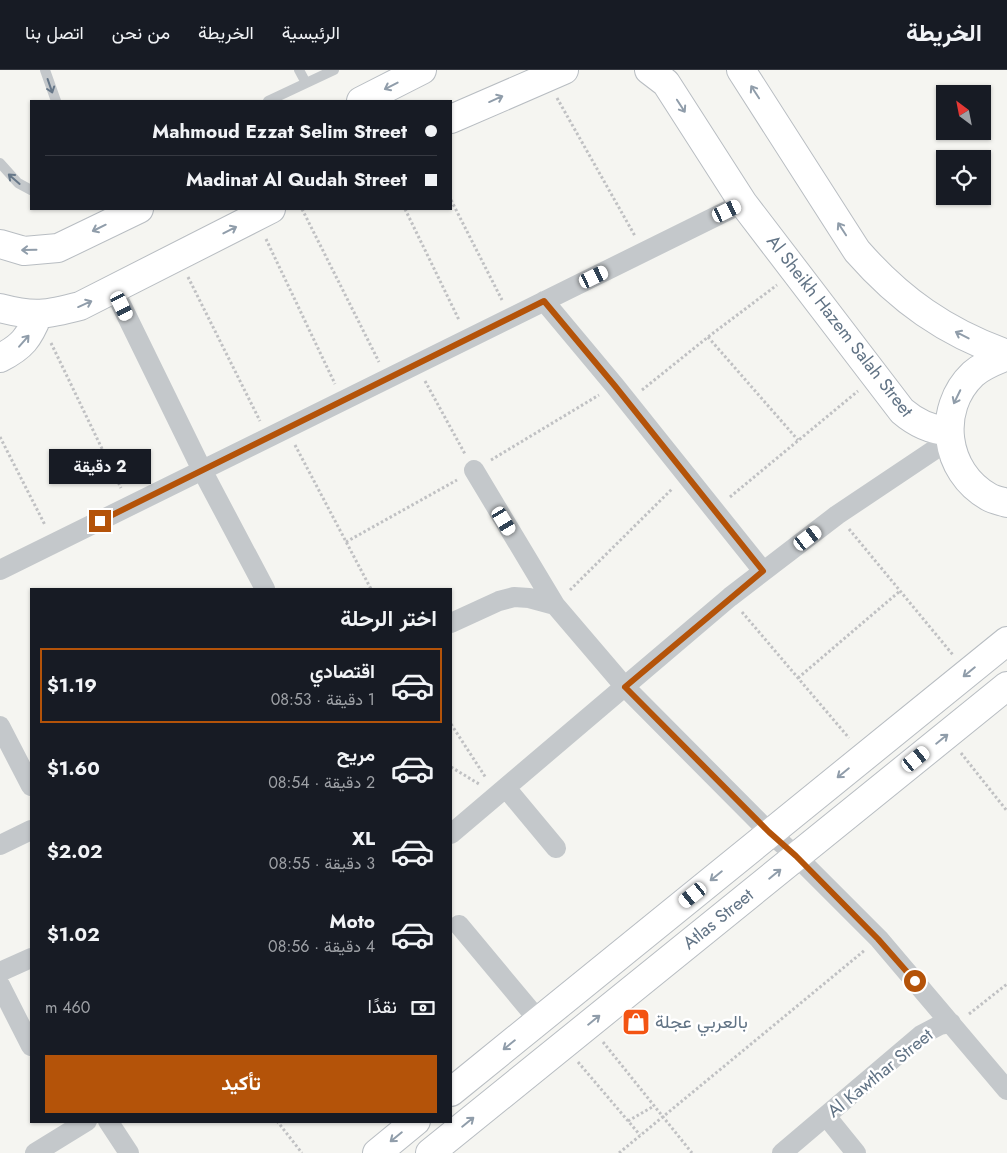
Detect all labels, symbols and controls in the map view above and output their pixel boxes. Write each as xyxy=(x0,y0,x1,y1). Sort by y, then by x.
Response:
text: الخريطة xyxy=(906,15,982,50)
text: اتصل بنا xyxy=(25,20,84,46)
text: من نحن xyxy=(112,20,170,46)
text: الخريطة xyxy=(198,20,254,46)
text: الرئيسية xyxy=(282,20,340,46)
one-way arrow xyxy=(46,77,55,93)
one-way arrow xyxy=(384,82,399,91)
one-way arrow xyxy=(750,85,760,99)
north arrow xyxy=(936,85,991,140)
map controls xyxy=(936,85,991,205)
one-way arrow xyxy=(488,94,503,104)
one-way arrow xyxy=(676,99,686,113)
text: Mahmoud Ezzat Selim Street xyxy=(152,118,407,145)
button: locate xyxy=(936,150,991,205)
text: Madinat Al Qudah Street xyxy=(186,166,407,193)
one-way arrow xyxy=(8,173,21,184)
car xyxy=(710,198,743,224)
one-way arrow xyxy=(837,222,847,236)
one-way arrow xyxy=(92,224,107,233)
one-way arrow xyxy=(222,225,237,234)
street label: Al Sheikh Hazem Salah Street xyxy=(761,229,920,423)
one-way arrow xyxy=(21,245,37,255)
car xyxy=(577,264,610,290)
car xyxy=(108,289,135,323)
one-way arrow xyxy=(77,298,92,308)
one-way arrow xyxy=(955,330,970,339)
one-way arrow xyxy=(18,335,29,348)
one-way arrow xyxy=(952,389,962,404)
callout: 2 دقيقة xyxy=(49,448,151,484)
text: 2 دقيقة xyxy=(73,455,127,478)
car xyxy=(489,504,518,538)
route end xyxy=(89,510,111,532)
car xyxy=(791,523,824,553)
text: اختر الرحلة xyxy=(340,602,437,634)
text: اقتصادي xyxy=(310,658,375,685)
icon: car xyxy=(390,663,435,708)
one-way arrow xyxy=(963,666,976,677)
text: $1.19 xyxy=(47,672,97,699)
text: 1 دقيقة · 08:53 xyxy=(271,688,375,711)
one-way arrow xyxy=(935,733,948,744)
text: مريح xyxy=(337,741,375,768)
car xyxy=(899,744,932,774)
icon: car xyxy=(390,746,435,791)
text: $1.60 xyxy=(47,755,100,782)
one-way arrow xyxy=(837,768,850,779)
text: 2 دقيقة · 08:54 xyxy=(268,771,375,794)
text: XL xyxy=(352,825,375,852)
icon: car xyxy=(390,829,435,874)
text: $2.02 xyxy=(47,838,102,865)
text: 3 دقيقة · 08:55 xyxy=(269,852,375,875)
one-way arrow xyxy=(768,868,781,879)
one-way arrow xyxy=(710,870,723,881)
car xyxy=(676,880,709,910)
street label: Atlas Street xyxy=(677,882,760,956)
text: Moto xyxy=(330,908,375,935)
icon: car xyxy=(390,912,435,957)
text: $1.02 xyxy=(47,921,100,948)
text: 4 دقيقة · 08:56 xyxy=(268,935,375,958)
route start xyxy=(904,970,926,992)
text: نقدًا xyxy=(368,993,397,1020)
icon: cash xyxy=(409,994,437,1022)
text: 460 m xyxy=(45,996,90,1019)
shop icon: بالعربي عجلة xyxy=(621,1007,651,1037)
place label: بالعربي عجلة xyxy=(655,1009,748,1037)
one-way arrow xyxy=(587,1014,600,1025)
street label: Al Kawthar Street xyxy=(822,1022,939,1124)
one-way arrow xyxy=(503,1039,516,1051)
button: تأكيد xyxy=(45,1055,437,1113)
one-way arrow xyxy=(461,1117,474,1128)
one-way arrow xyxy=(390,1132,403,1143)

